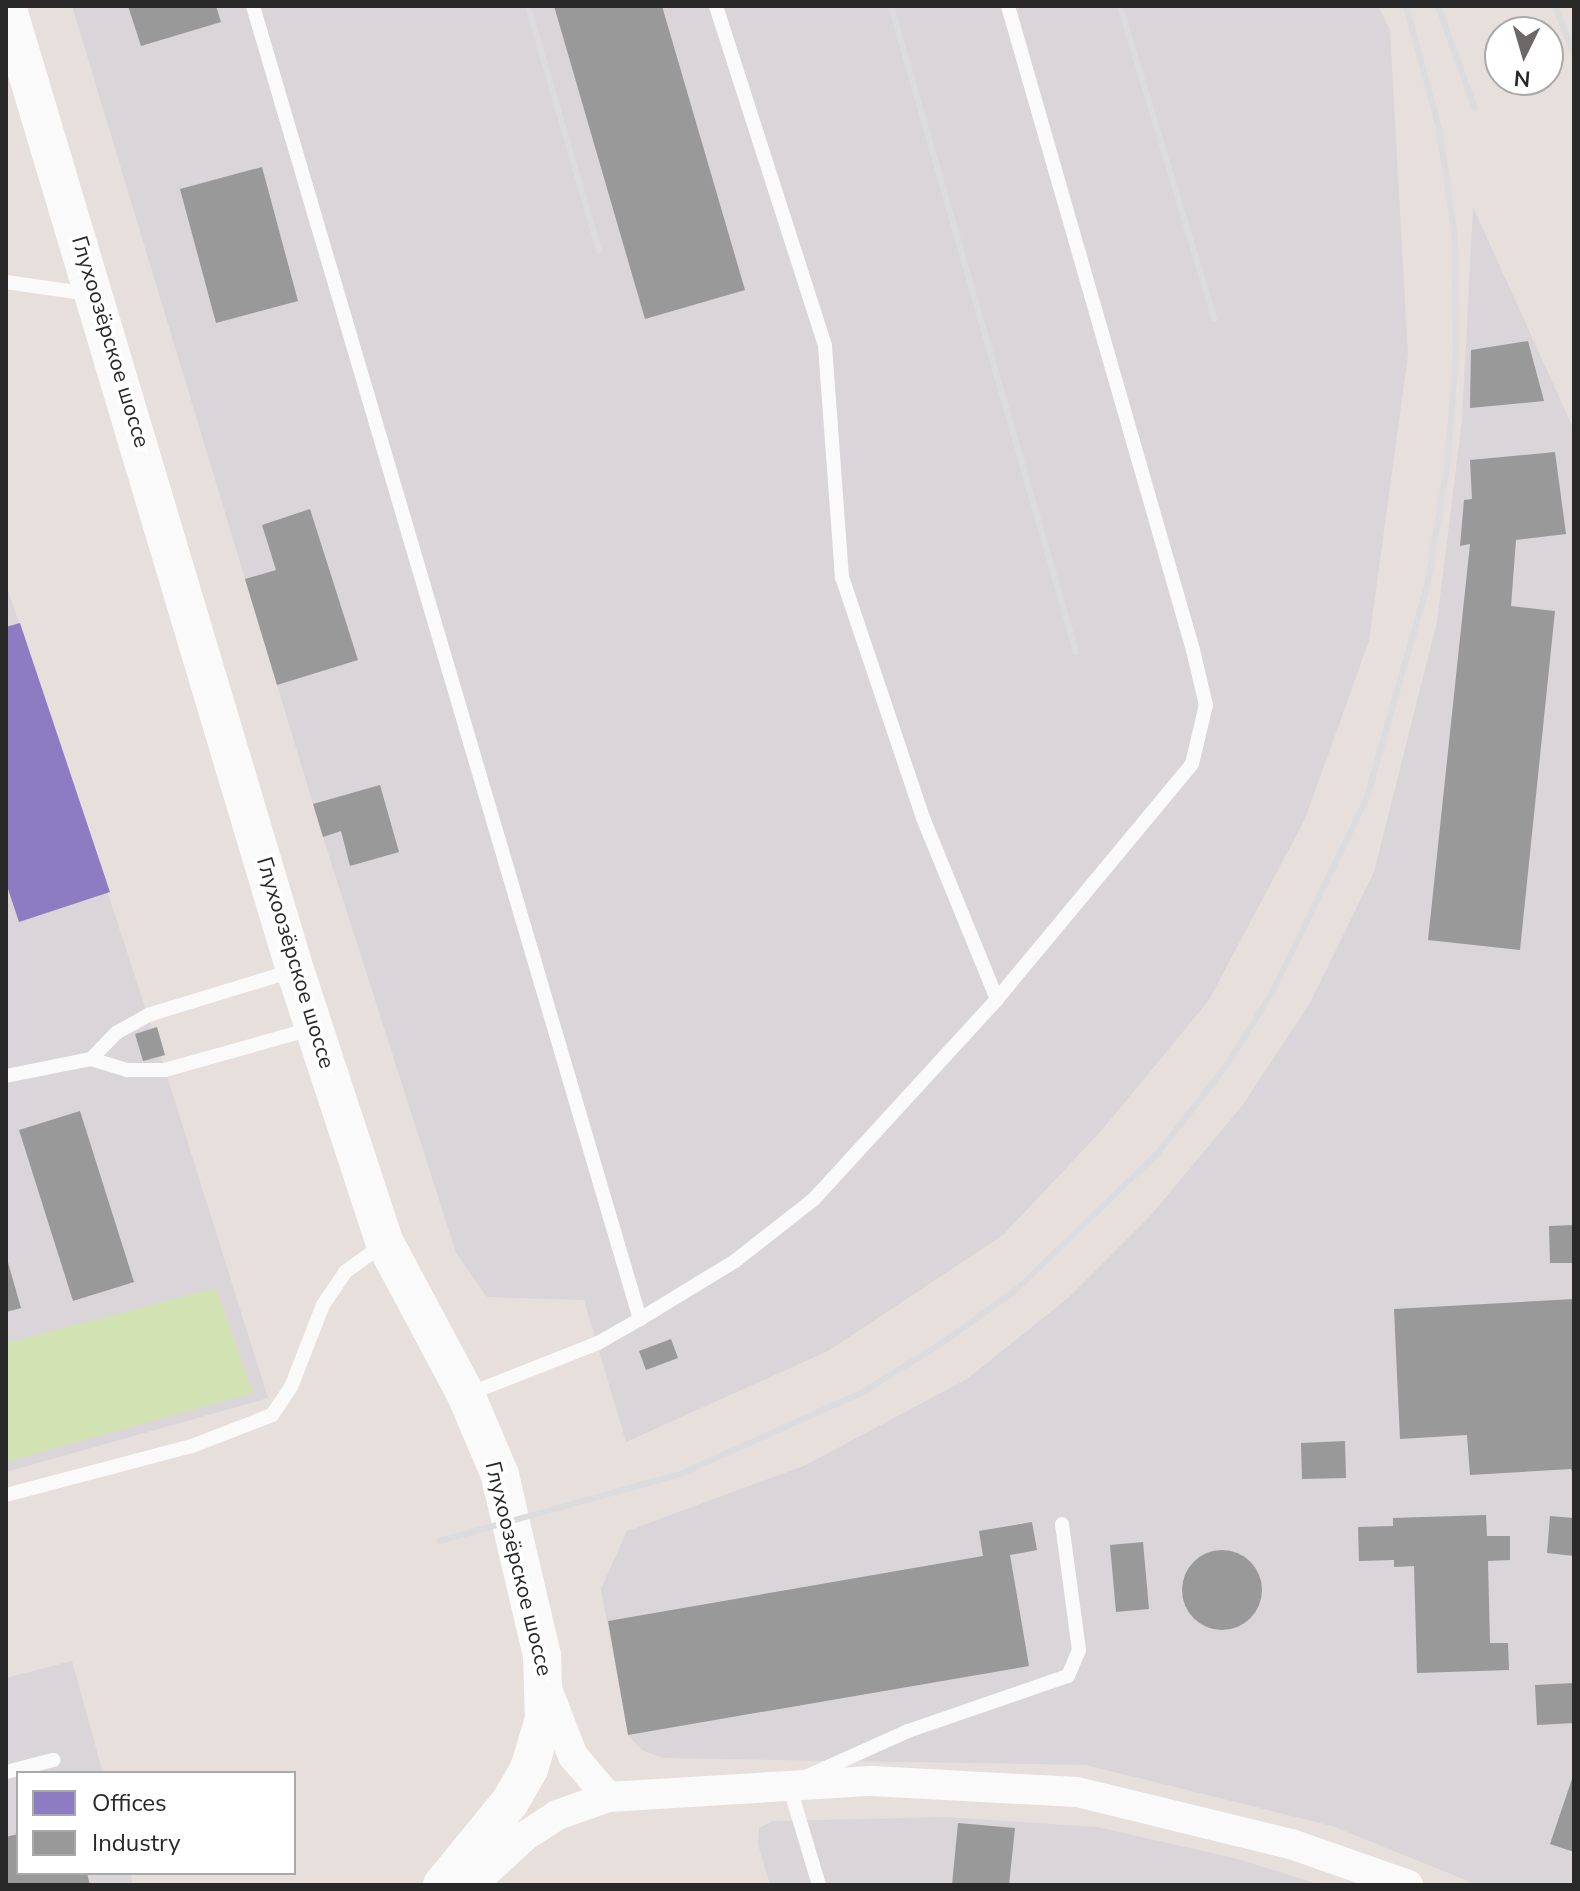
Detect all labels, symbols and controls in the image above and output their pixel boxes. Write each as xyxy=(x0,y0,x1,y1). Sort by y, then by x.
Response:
north arrow xyxy=(1484,16,1564,96)
text: N xyxy=(1513,62,1532,94)
street label: Глухоозёрское шоссе xyxy=(65,233,155,451)
street label: Глухоозёрское шоссе xyxy=(250,854,340,1072)
street label: Глухоозёрское шоссе xyxy=(479,1459,557,1679)
legend xyxy=(16,1771,296,1875)
text: Offices xyxy=(92,1787,167,1819)
text: Industry xyxy=(92,1827,181,1859)

